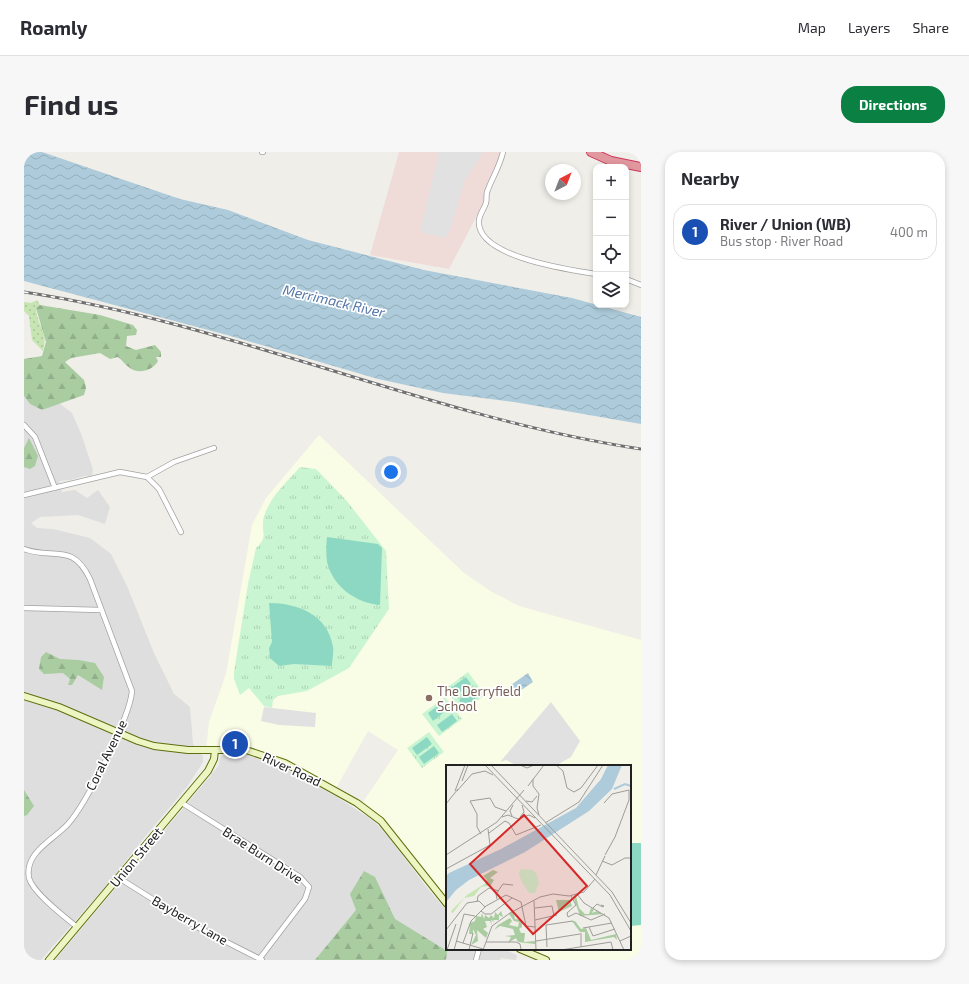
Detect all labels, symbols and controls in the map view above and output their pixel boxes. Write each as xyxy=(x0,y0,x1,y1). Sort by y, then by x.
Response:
text: Roamly xyxy=(20,16,87,39)
text: Map xyxy=(798,19,826,36)
text: Layers xyxy=(848,19,890,36)
text: Share xyxy=(912,19,949,36)
button: Directions xyxy=(841,86,945,123)
text: Find us xyxy=(24,87,118,121)
north arrow xyxy=(545,164,581,200)
map controls xyxy=(593,164,629,308)
button: + xyxy=(593,164,629,200)
text: Nearby xyxy=(681,168,739,188)
button: − xyxy=(593,200,629,236)
text: River / Union (WB) xyxy=(720,215,851,233)
text: 1 xyxy=(692,224,698,240)
text: 400 m xyxy=(890,224,928,240)
text: Bus stop · River Road xyxy=(720,233,843,249)
button: locate xyxy=(593,236,629,272)
button: layers xyxy=(593,272,629,308)
water label: Merrimack River xyxy=(281,280,387,321)
your location xyxy=(381,462,401,482)
place label: The Derryfield School xyxy=(437,683,521,714)
marker: The Derryfield School xyxy=(424,693,434,703)
street label: Coral Avenue xyxy=(82,717,130,793)
pin: 1 xyxy=(222,729,248,759)
street label: River Road xyxy=(260,748,324,790)
inset map xyxy=(446,765,631,950)
street label: Brae Burn Drive xyxy=(220,823,306,887)
street label: Union Street xyxy=(106,824,166,890)
street label: Bayberry Lane xyxy=(149,892,231,948)

